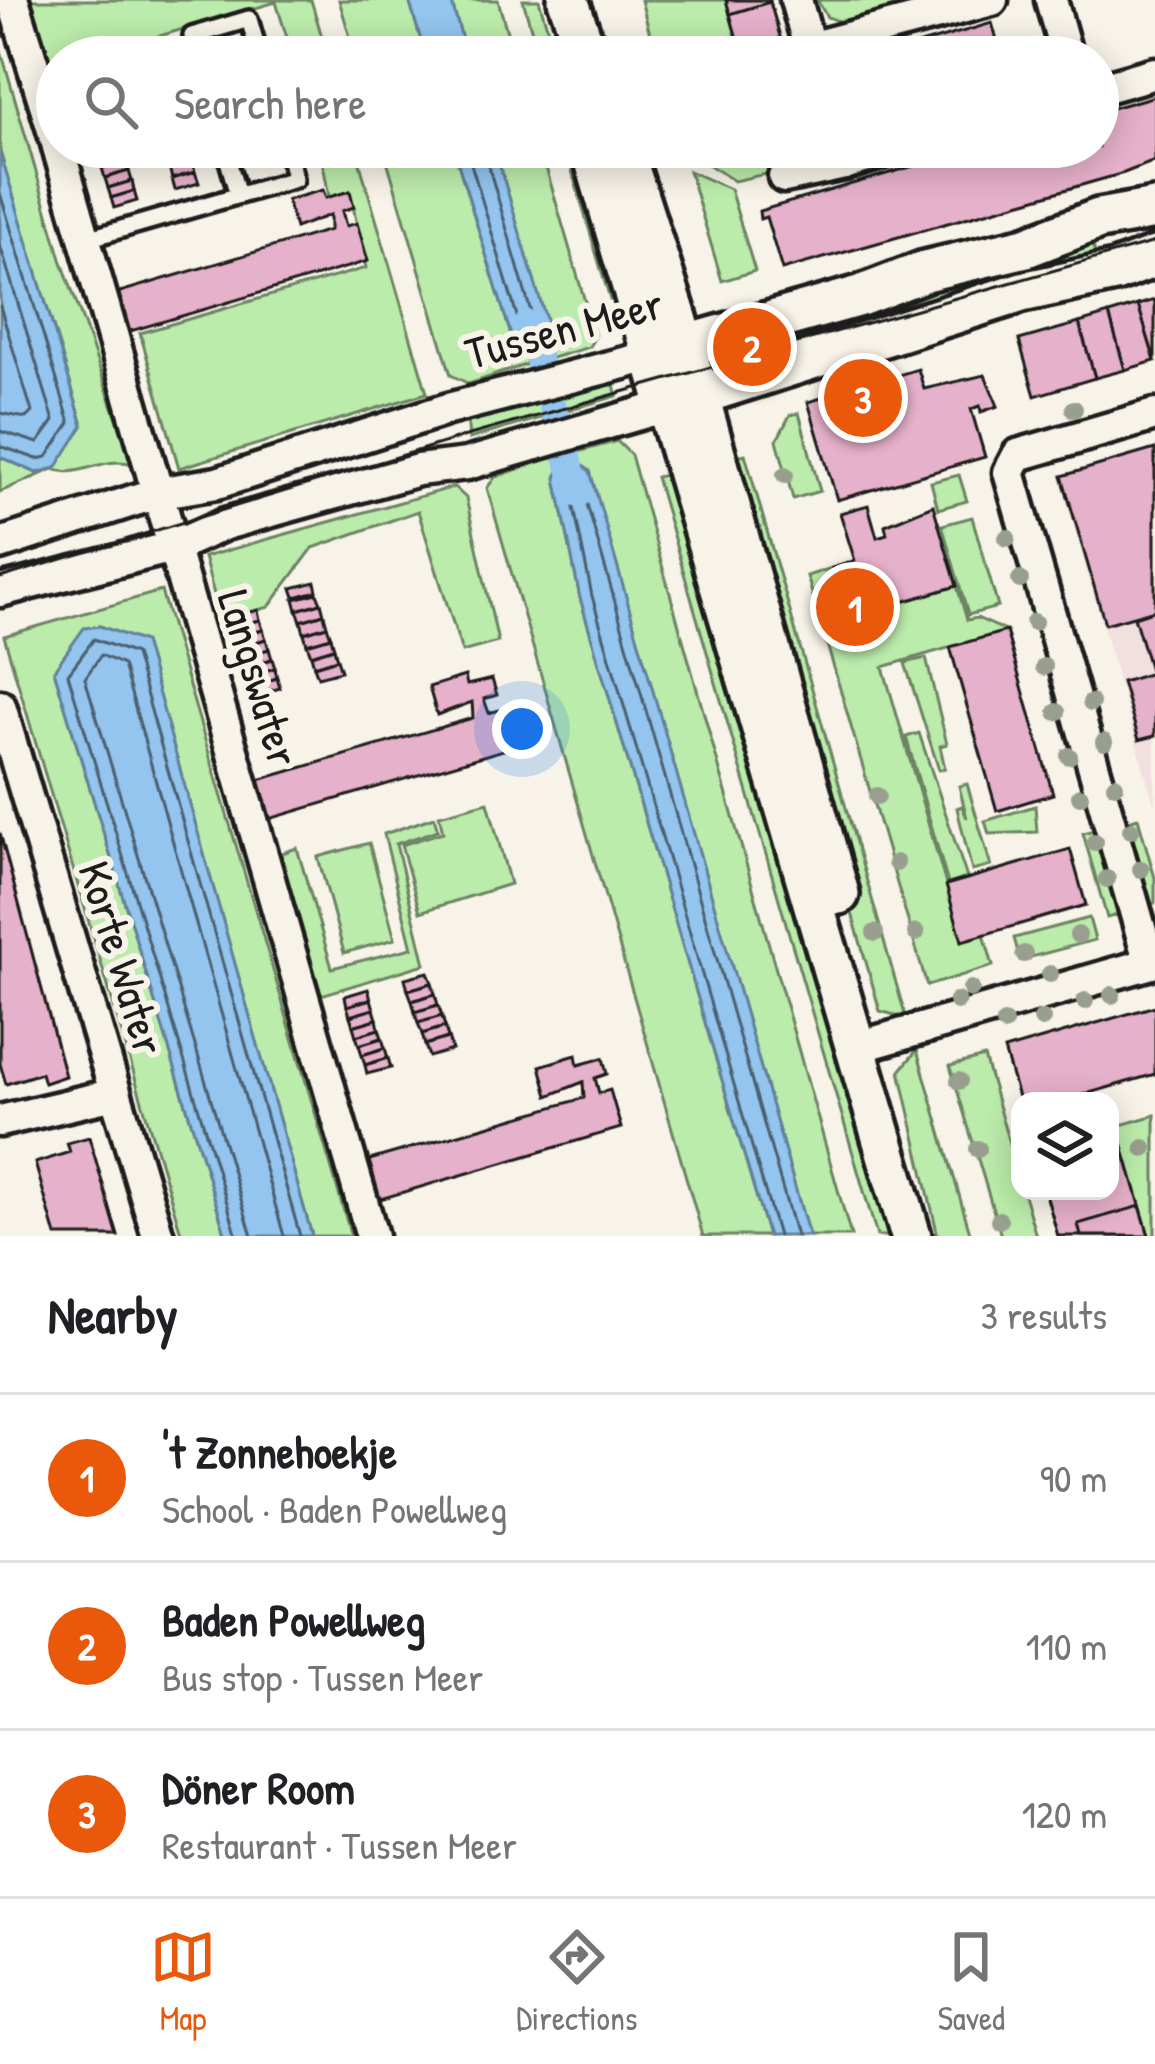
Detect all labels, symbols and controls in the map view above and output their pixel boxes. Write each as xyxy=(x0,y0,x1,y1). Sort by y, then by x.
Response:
search box xyxy=(36,36,1119,168)
icon: search xyxy=(78,69,144,135)
text: Search here xyxy=(174,72,366,133)
street label: Tussen Meer xyxy=(458,272,669,383)
pin: 2 xyxy=(713,302,791,392)
pin: 3 xyxy=(824,353,902,443)
pin: 1 xyxy=(816,562,894,652)
street label: Langswater xyxy=(204,582,315,773)
your location xyxy=(492,699,552,759)
street label: Korte Water xyxy=(64,854,181,1062)
map controls xyxy=(1011,1092,1119,1200)
button: layers xyxy=(1011,1092,1119,1200)
text: Nearby xyxy=(48,1280,178,1349)
text: 3 results xyxy=(981,1288,1107,1341)
text: 't Zonnehoekje xyxy=(162,1421,397,1482)
text: 1 xyxy=(80,1451,94,1504)
text: 90 m xyxy=(1040,1451,1107,1504)
text: School · Baden Powellweg xyxy=(162,1482,507,1535)
text: Baden Powellweg xyxy=(162,1589,425,1650)
text: 2 xyxy=(78,1619,96,1672)
text: 110 m xyxy=(1026,1619,1107,1672)
text: Bus stop · Tussen Meer xyxy=(162,1650,483,1703)
text: Döner Room xyxy=(162,1757,355,1818)
text: 3 xyxy=(78,1787,96,1840)
text: 120 m xyxy=(1022,1787,1107,1840)
text: Restaurant · Tussen Meer xyxy=(162,1818,517,1871)
tab: Map xyxy=(150,1924,216,2040)
tab: Directions xyxy=(516,1924,638,2040)
tab: Saved xyxy=(938,1924,1005,2040)

